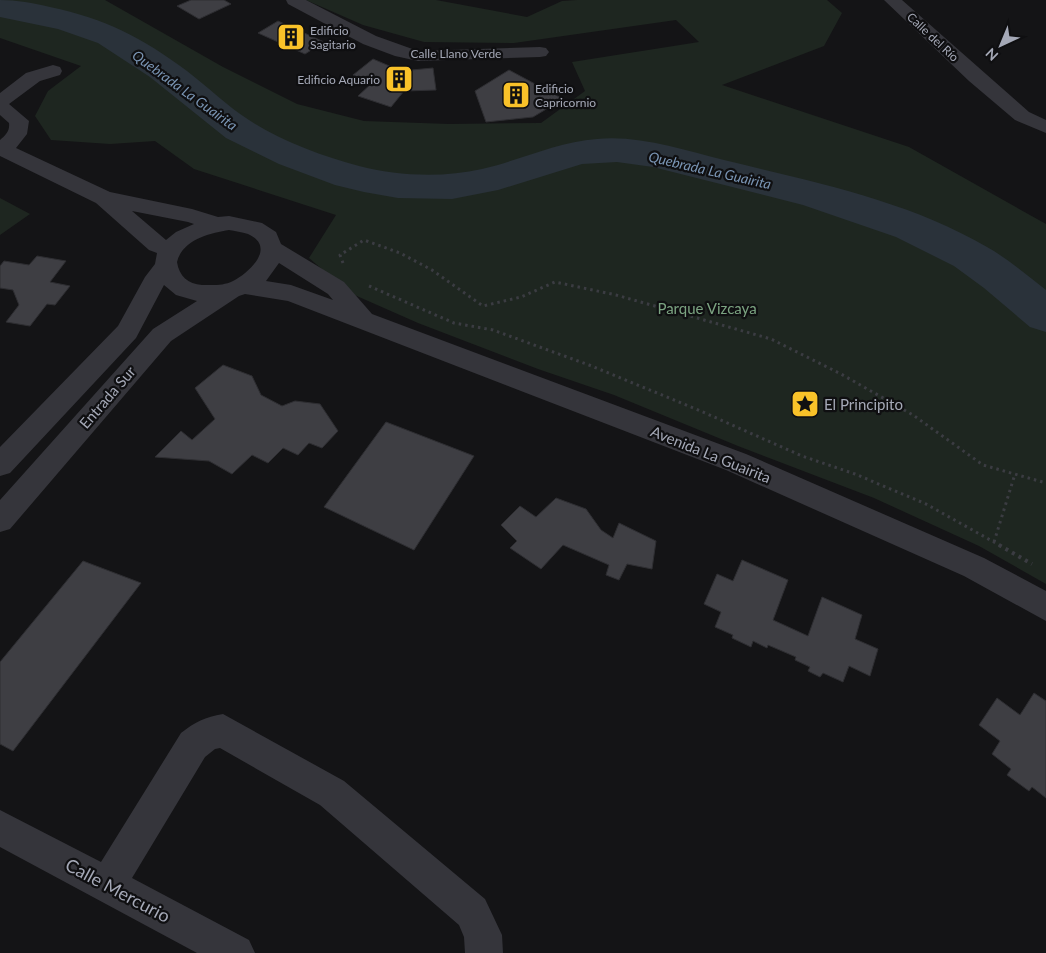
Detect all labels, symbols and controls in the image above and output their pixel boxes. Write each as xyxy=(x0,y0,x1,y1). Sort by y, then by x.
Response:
street label: Calle del Río xyxy=(904,9,962,65)
north arrow xyxy=(976,20,1026,70)
building icon: Edificio Sagitario xyxy=(276,22,306,52)
place label: Edificio Sagitario xyxy=(310,23,356,52)
text: N xyxy=(982,45,1001,65)
water label: Quebrada La Guairita xyxy=(129,46,241,134)
street label: Calle Llano Verde xyxy=(411,46,501,61)
building icon: Edificio Aquario xyxy=(384,64,414,94)
place label: Edificio Aquario xyxy=(297,72,380,87)
building icon: Edificio Capricornio xyxy=(501,80,531,110)
place label: Edificio Capricornio xyxy=(535,81,596,110)
water label: Quebrada La Guairita xyxy=(647,148,773,192)
park label: Parque Vizcaya xyxy=(657,299,757,317)
street label: Entrada Sur xyxy=(75,362,139,432)
place icon: El Principito xyxy=(790,389,820,419)
place label: El Principito xyxy=(824,395,903,413)
street label: Avenida La Guairita xyxy=(648,422,774,486)
street label: Calle Mercurio xyxy=(62,853,174,927)

